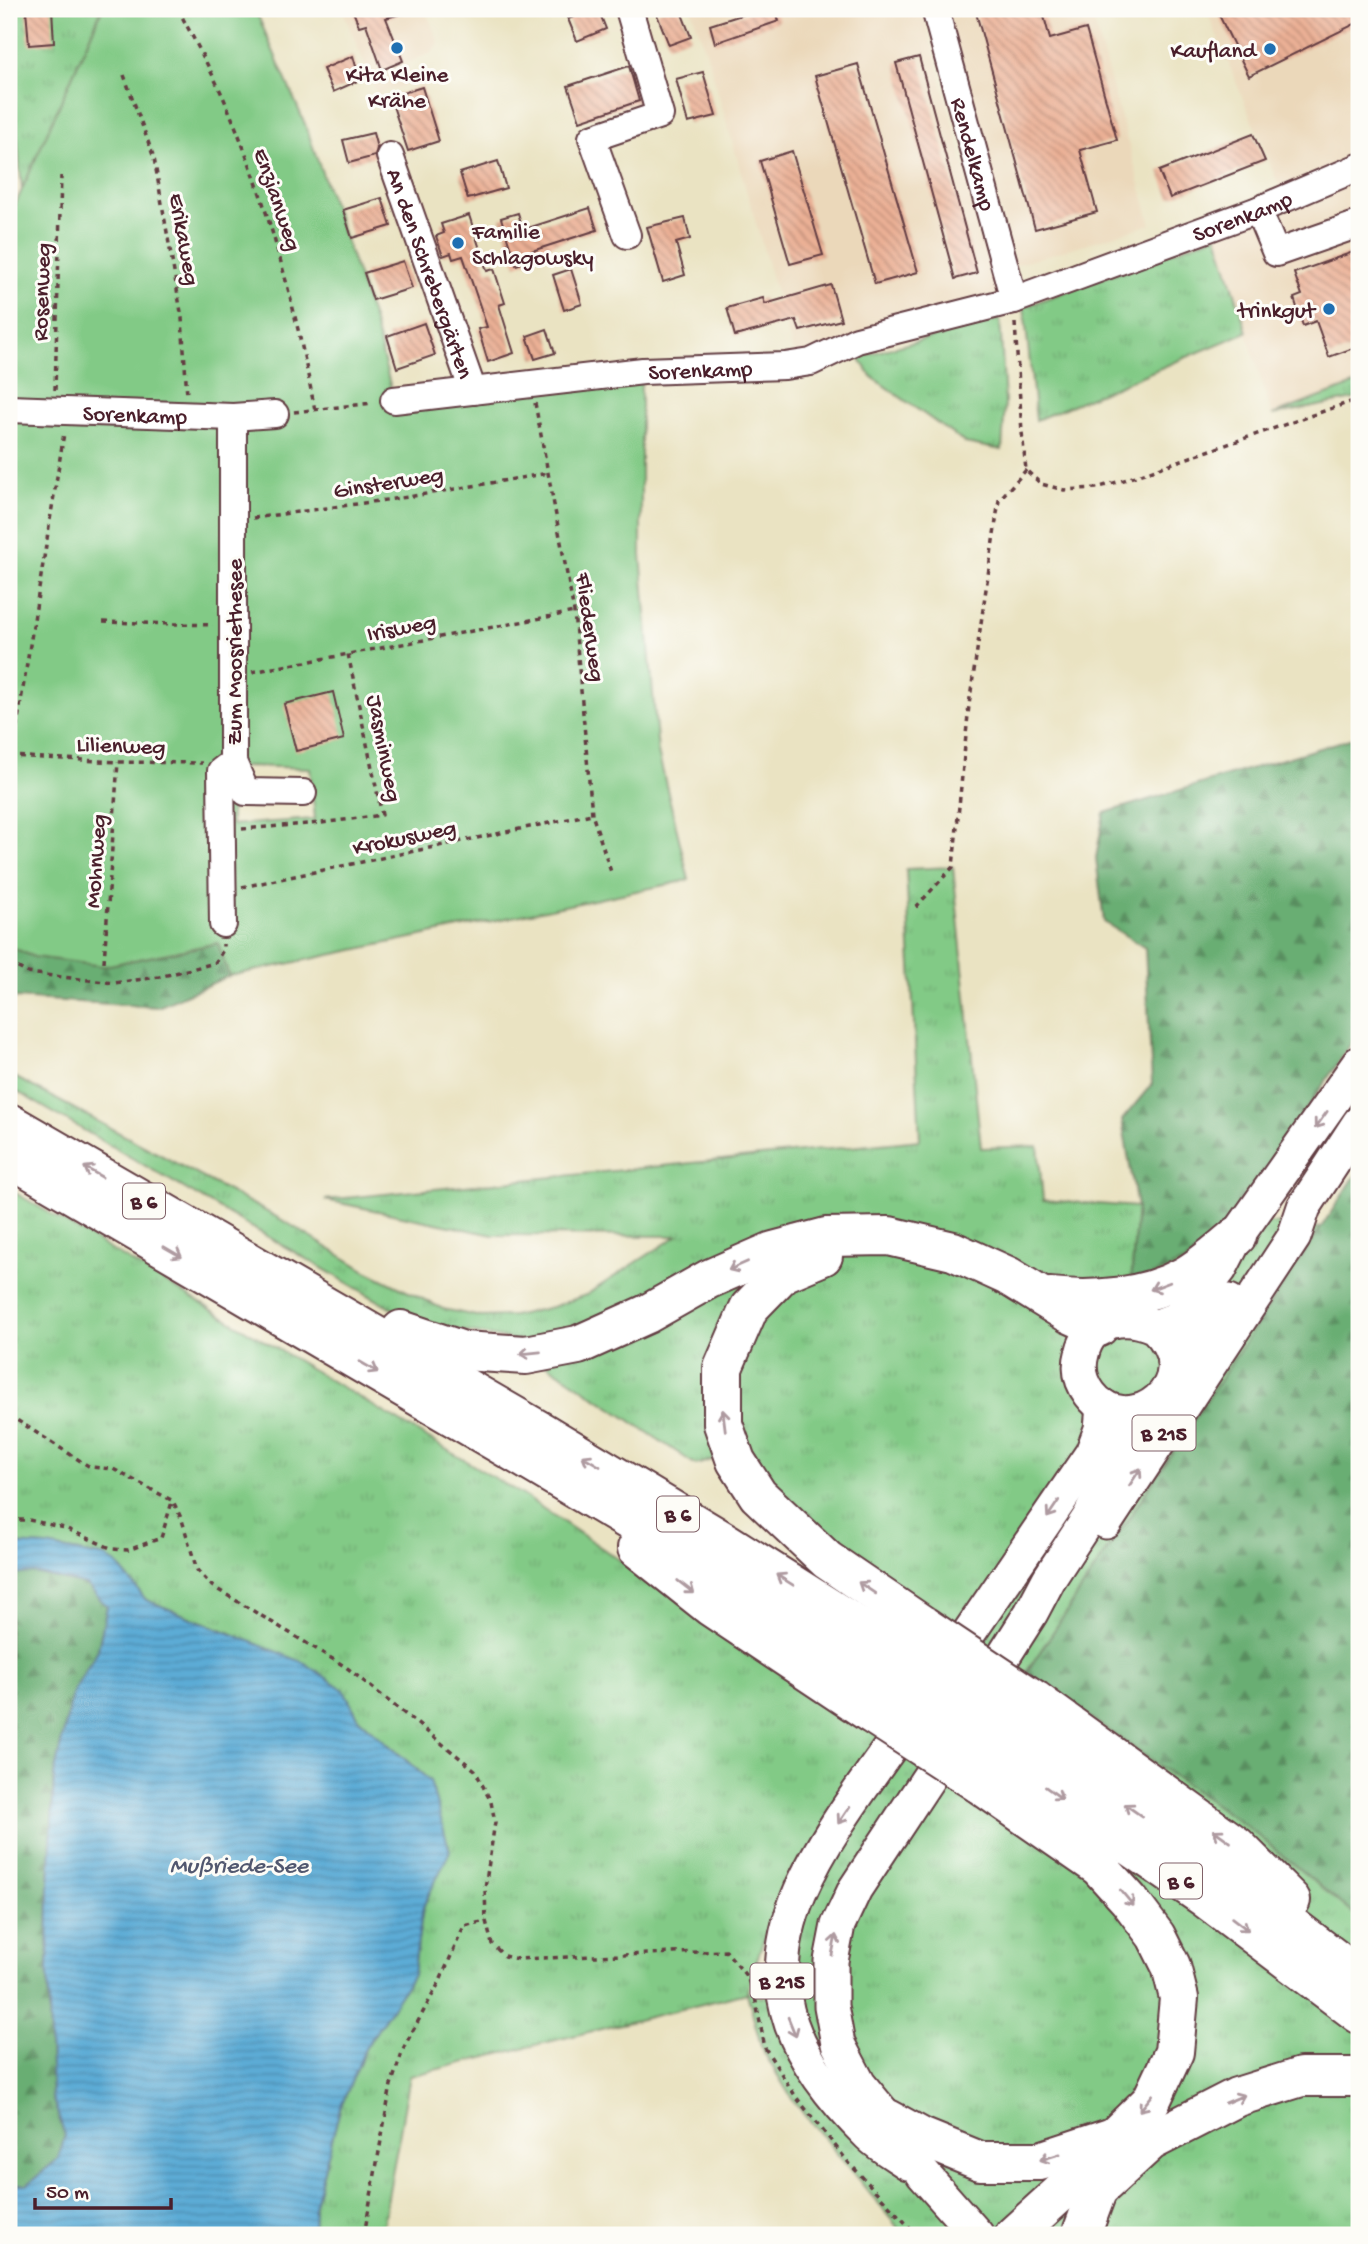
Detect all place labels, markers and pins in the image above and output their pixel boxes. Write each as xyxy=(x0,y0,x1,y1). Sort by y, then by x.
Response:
place label: Kaufland xyxy=(1171,39,1258,66)
marker: Kita Kleine Krähe xyxy=(389,40,405,56)
marker: Kaufland xyxy=(1262,41,1278,57)
place label: Kita Kleine Krähe xyxy=(346,63,449,116)
place label: Familie Schlagowsky xyxy=(471,220,594,273)
marker: Familie Schlagowsky xyxy=(450,235,466,251)
place label: trinkgut xyxy=(1236,299,1317,326)
marker: trinkgut xyxy=(1321,301,1337,317)

